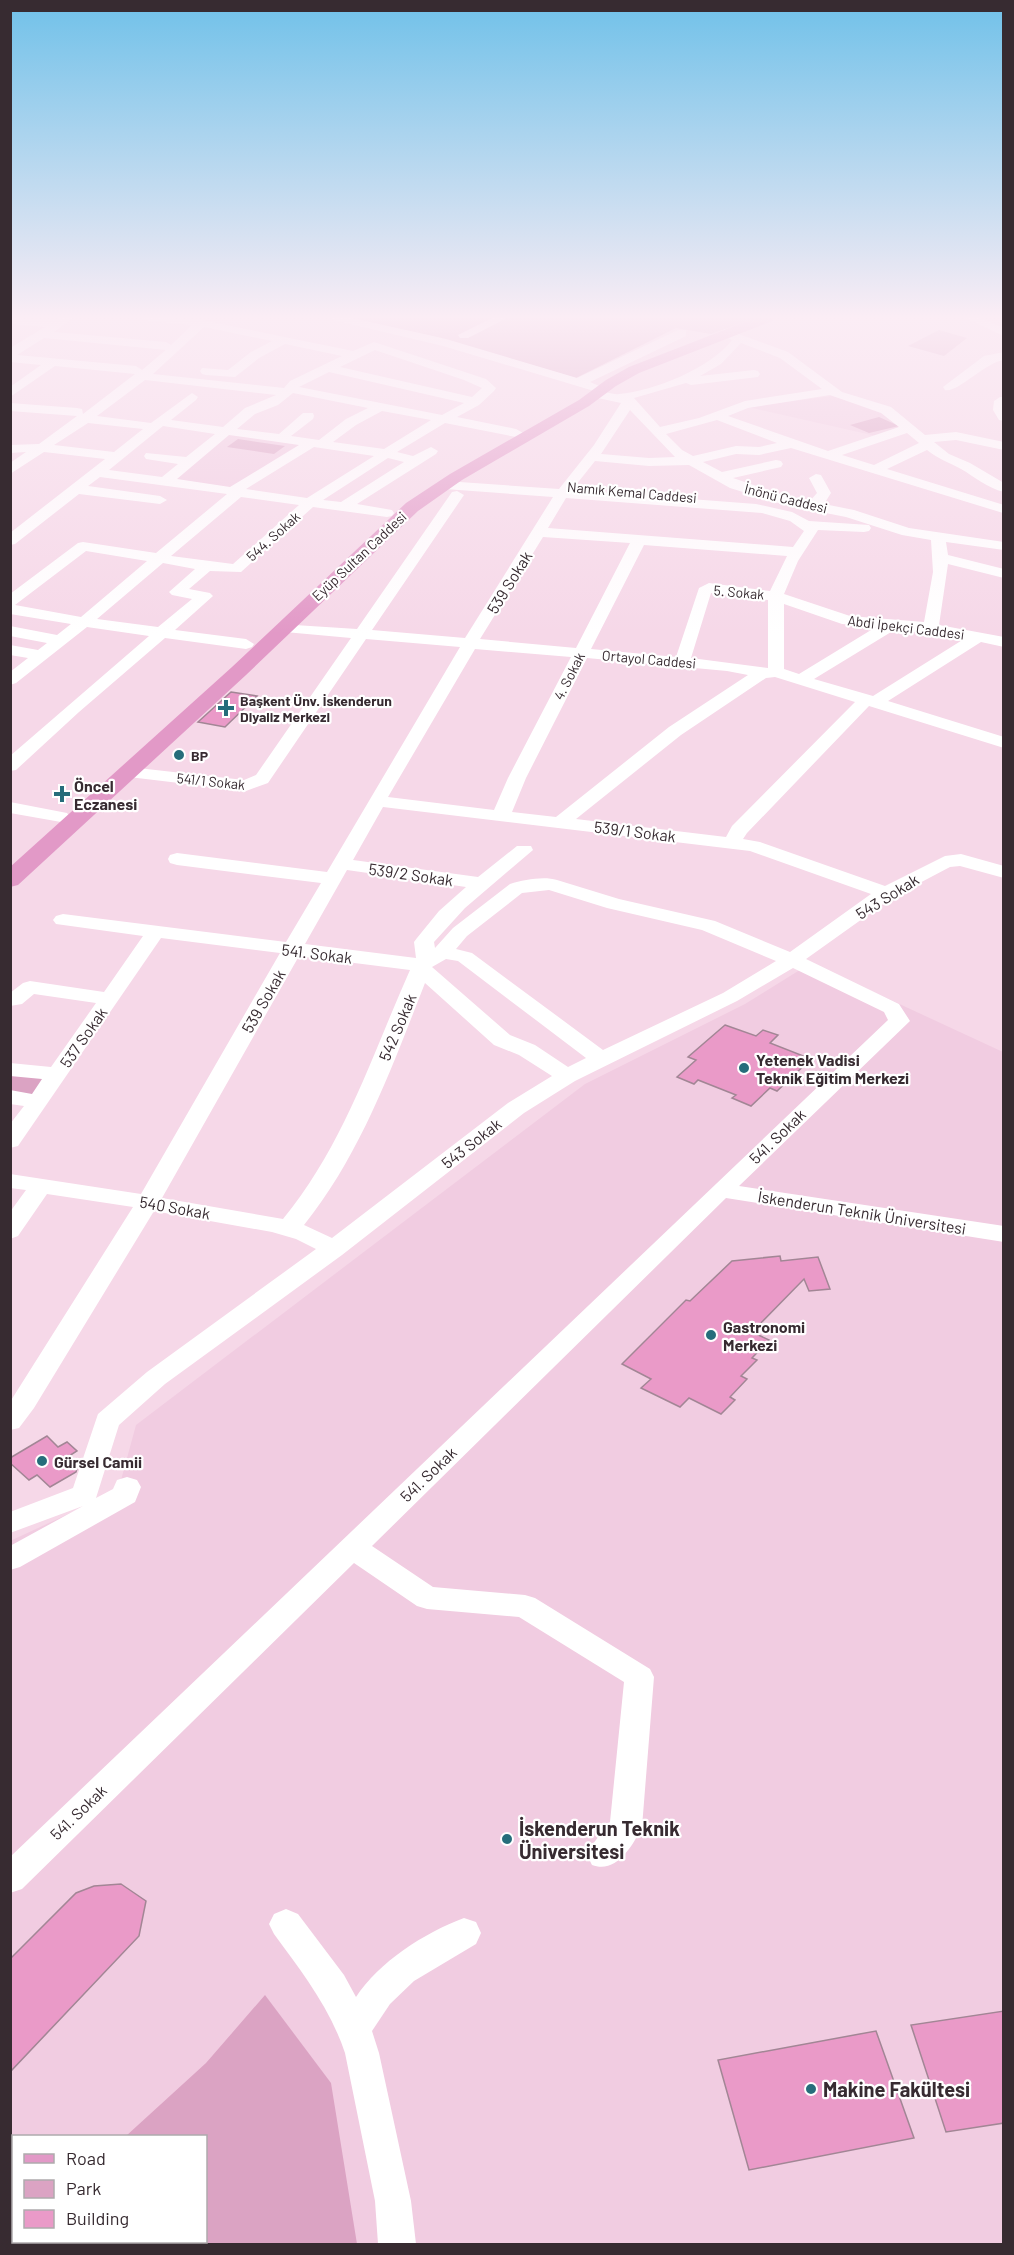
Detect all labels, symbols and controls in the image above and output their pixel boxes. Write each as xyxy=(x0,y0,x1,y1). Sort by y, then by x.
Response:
street label: Namık Kemal Caddesi xyxy=(566,478,698,506)
street label: İnönü Caddesi xyxy=(743,479,829,517)
street label: 544. Sokak xyxy=(243,508,303,564)
street label: Eyüp Sultan Caddesi xyxy=(308,508,410,604)
street label: 539 Sokak xyxy=(482,547,536,617)
street label: 5. Sokak xyxy=(713,581,765,603)
street label: Abdi İpekçi Caddesi xyxy=(847,611,965,643)
street label: Ortayol Caddesi xyxy=(601,646,697,672)
street label: 4. Sokak xyxy=(550,649,588,703)
place label: Başkent Ünv. İskenderun Diyaliz Merkezi xyxy=(240,692,392,725)
marker: Başkent Ünv. İskenderun Diyaliz Merkezi xyxy=(217,699,235,717)
place label: BP xyxy=(191,747,208,764)
marker: BP xyxy=(172,748,186,762)
street label: 541/1 Sokak xyxy=(176,769,246,793)
place label: Öncel Eczanesi xyxy=(74,776,137,813)
marker: Öncel Eczanesi xyxy=(55,787,69,801)
street label: 539/1 Sokak xyxy=(593,817,677,845)
street label: 539/2 Sokak xyxy=(368,859,454,889)
street label: 543 Sokak xyxy=(852,869,922,923)
street label: 541. Sokak xyxy=(281,939,353,967)
street label: 539 Sokak xyxy=(237,966,289,1036)
street label: 542 Sokak xyxy=(374,991,420,1063)
street label: 537 Sokak xyxy=(55,1003,111,1071)
place label: Yetenek Vadisi Teknik Eğitim Merkezi xyxy=(756,1050,909,1087)
marker: Yetenek Vadisi Teknik Eğitim Merkezi xyxy=(737,1061,751,1075)
street label: 541. Sokak xyxy=(745,1105,809,1167)
street label: 543 Sokak xyxy=(437,1114,505,1172)
street label: İskenderun Teknik Üniversitesi xyxy=(756,1186,968,1238)
street label: 540 Sokak xyxy=(138,1191,212,1223)
place label: Gastronomi Merkezi xyxy=(723,1317,805,1354)
marker: Gastronomi Merkezi xyxy=(704,1328,718,1342)
street label: 541. Sokak xyxy=(396,1443,460,1505)
place label: Gürsel Camii xyxy=(54,1452,142,1471)
marker: Gürsel Camii xyxy=(35,1454,49,1468)
street label: 541. Sokak xyxy=(46,1781,110,1843)
place label: İskenderun Teknik Üniversitesi xyxy=(519,1816,680,1863)
marker: İskenderun Teknik Üniversitesi xyxy=(500,1832,514,1846)
place label: Makine Fakültesi xyxy=(823,2077,970,2101)
marker: Makine Fakültesi xyxy=(804,2082,818,2096)
legend xyxy=(12,2135,207,2243)
text: Road xyxy=(66,2147,106,2169)
text: Park xyxy=(66,2177,101,2199)
text: Building xyxy=(66,2207,129,2229)

